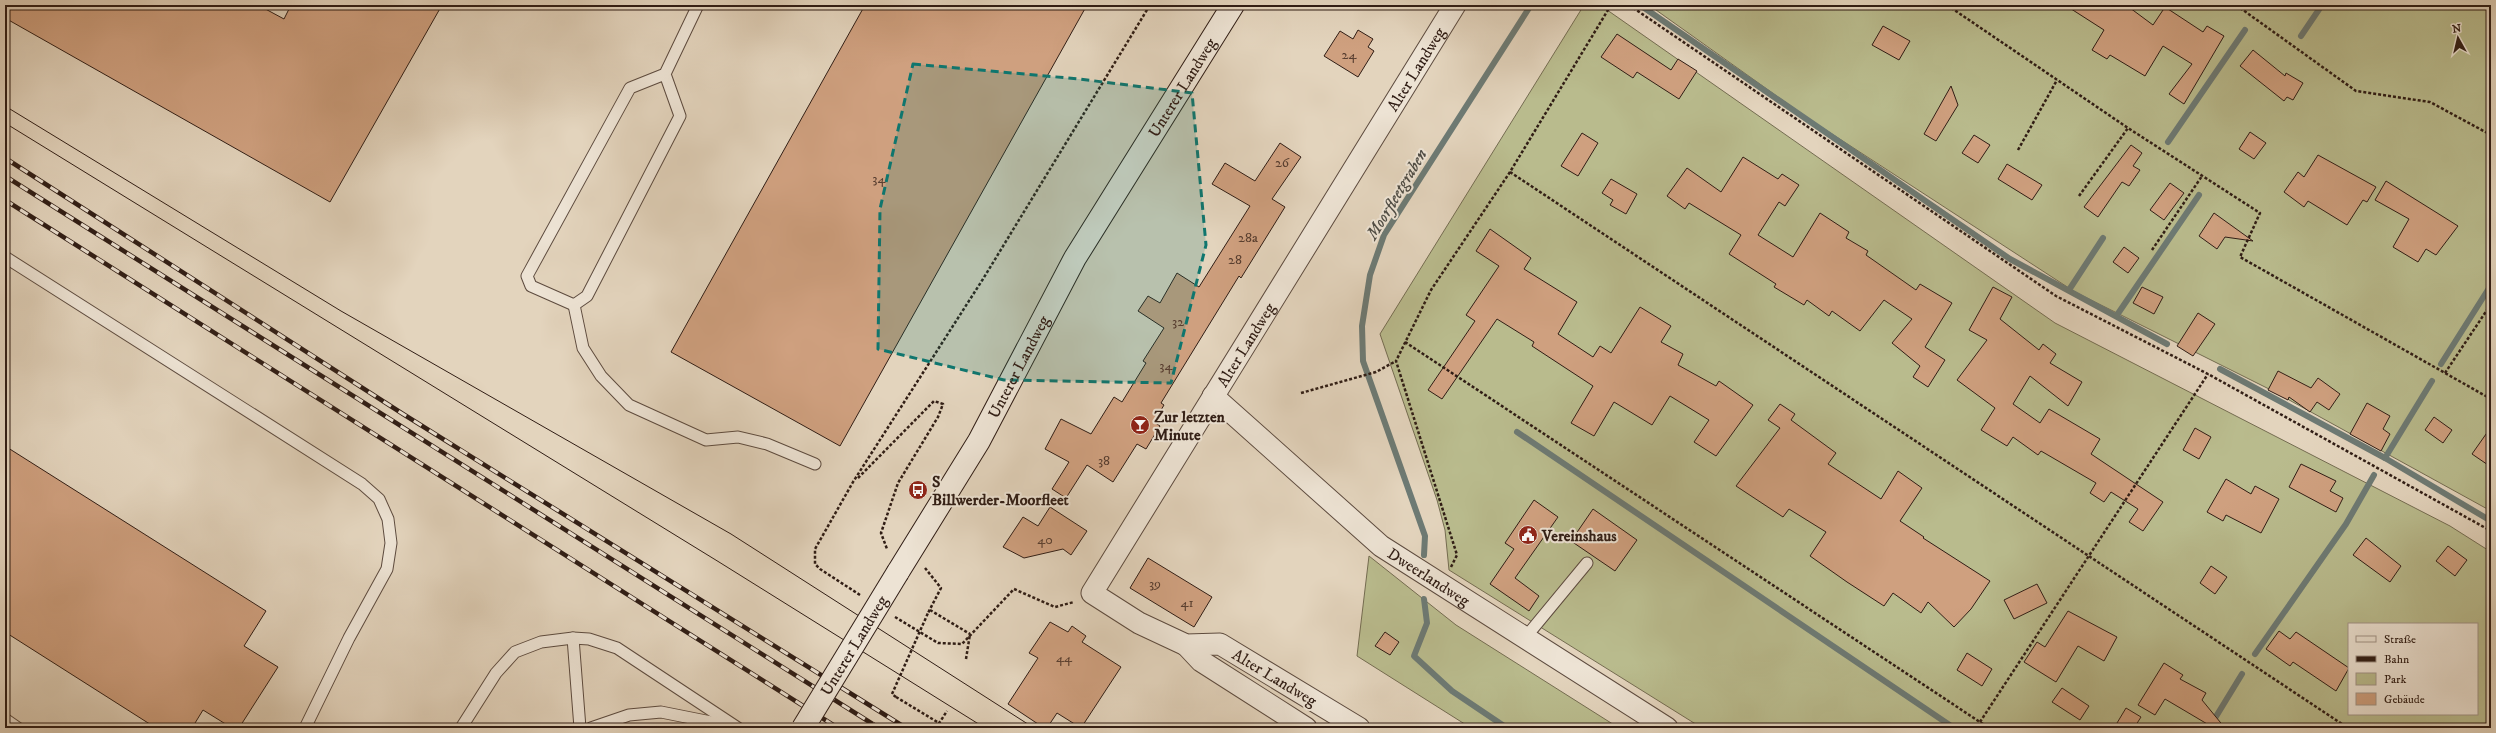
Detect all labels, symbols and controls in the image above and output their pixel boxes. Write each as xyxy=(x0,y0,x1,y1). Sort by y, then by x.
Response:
north arrow xyxy=(2438,18,2478,58)
text: N xyxy=(2451,22,2462,37)
street label: Alter Landweg xyxy=(1383,23,1450,115)
street label: Unterer Landweg xyxy=(1144,34,1221,141)
house number: 24 xyxy=(1342,46,1357,64)
water label: Moorfleetgraben xyxy=(1361,145,1433,245)
house number: 26 xyxy=(1275,154,1290,172)
house number: 34 xyxy=(872,170,887,188)
house number: 28a xyxy=(1238,229,1258,247)
house number: 28 xyxy=(1228,251,1242,269)
street label: Alter Landweg xyxy=(1213,299,1280,391)
street label: Unterer Landweg xyxy=(984,312,1054,422)
house number: 32 xyxy=(1172,313,1184,331)
house number: 34 xyxy=(1159,357,1174,375)
place label: Zur letzten Minute xyxy=(1154,407,1226,445)
bar icon: Zur letzten Minute xyxy=(1129,414,1151,436)
house number: 38 xyxy=(1098,452,1110,470)
place label: S Billwerder-Moorfleet xyxy=(932,472,1070,510)
bus stop icon: S Billwerder-Moorfleet xyxy=(907,479,929,501)
public building icon: Vereinshaus xyxy=(1517,524,1539,546)
place label: Vereinshaus xyxy=(1541,526,1617,546)
house number: 40 xyxy=(1037,531,1053,549)
street label: Dweerlandweg xyxy=(1383,544,1473,611)
house number: 39 xyxy=(1149,575,1161,593)
street label: Unterer Landweg xyxy=(816,592,892,699)
house number: 41 xyxy=(1180,594,1194,612)
legend xyxy=(2348,623,2478,715)
text: Straße xyxy=(2384,632,2416,647)
street label: Alter Landweg xyxy=(1229,645,1321,711)
house number: 44 xyxy=(1056,649,1073,667)
text: Bahn xyxy=(2384,652,2410,667)
text: Park xyxy=(2384,672,2406,687)
text: Gebäude xyxy=(2384,692,2425,707)

